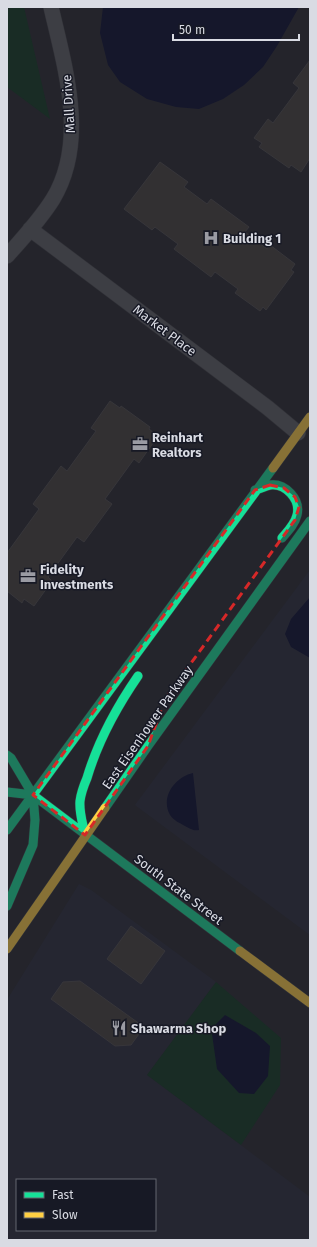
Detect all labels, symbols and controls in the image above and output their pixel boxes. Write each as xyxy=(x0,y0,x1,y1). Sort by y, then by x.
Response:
scale bar xyxy=(173,16,299,42)
text: 50 m xyxy=(179,23,205,37)
street label: Mall Drive xyxy=(59,74,78,134)
hospital icon: Building 1 xyxy=(202,229,220,247)
place label: Building 1 xyxy=(223,231,281,246)
street label: Market Place xyxy=(130,302,199,359)
place label: Reinhart Realtors xyxy=(152,430,204,460)
office icon: Reinhart Realtors xyxy=(131,435,149,453)
place label: Fidelity Investments xyxy=(40,562,114,592)
office icon: Fidelity Investments xyxy=(19,567,37,585)
street label: East Eisenhower Parkway xyxy=(99,662,196,792)
street label: South State Street xyxy=(131,851,226,928)
restaurant icon: Shawarma Shop xyxy=(110,1019,128,1037)
place label: Shawarma Shop xyxy=(131,1021,227,1036)
legend xyxy=(16,1179,156,1231)
text: Fast xyxy=(52,1188,74,1202)
text: Slow xyxy=(52,1208,78,1222)

